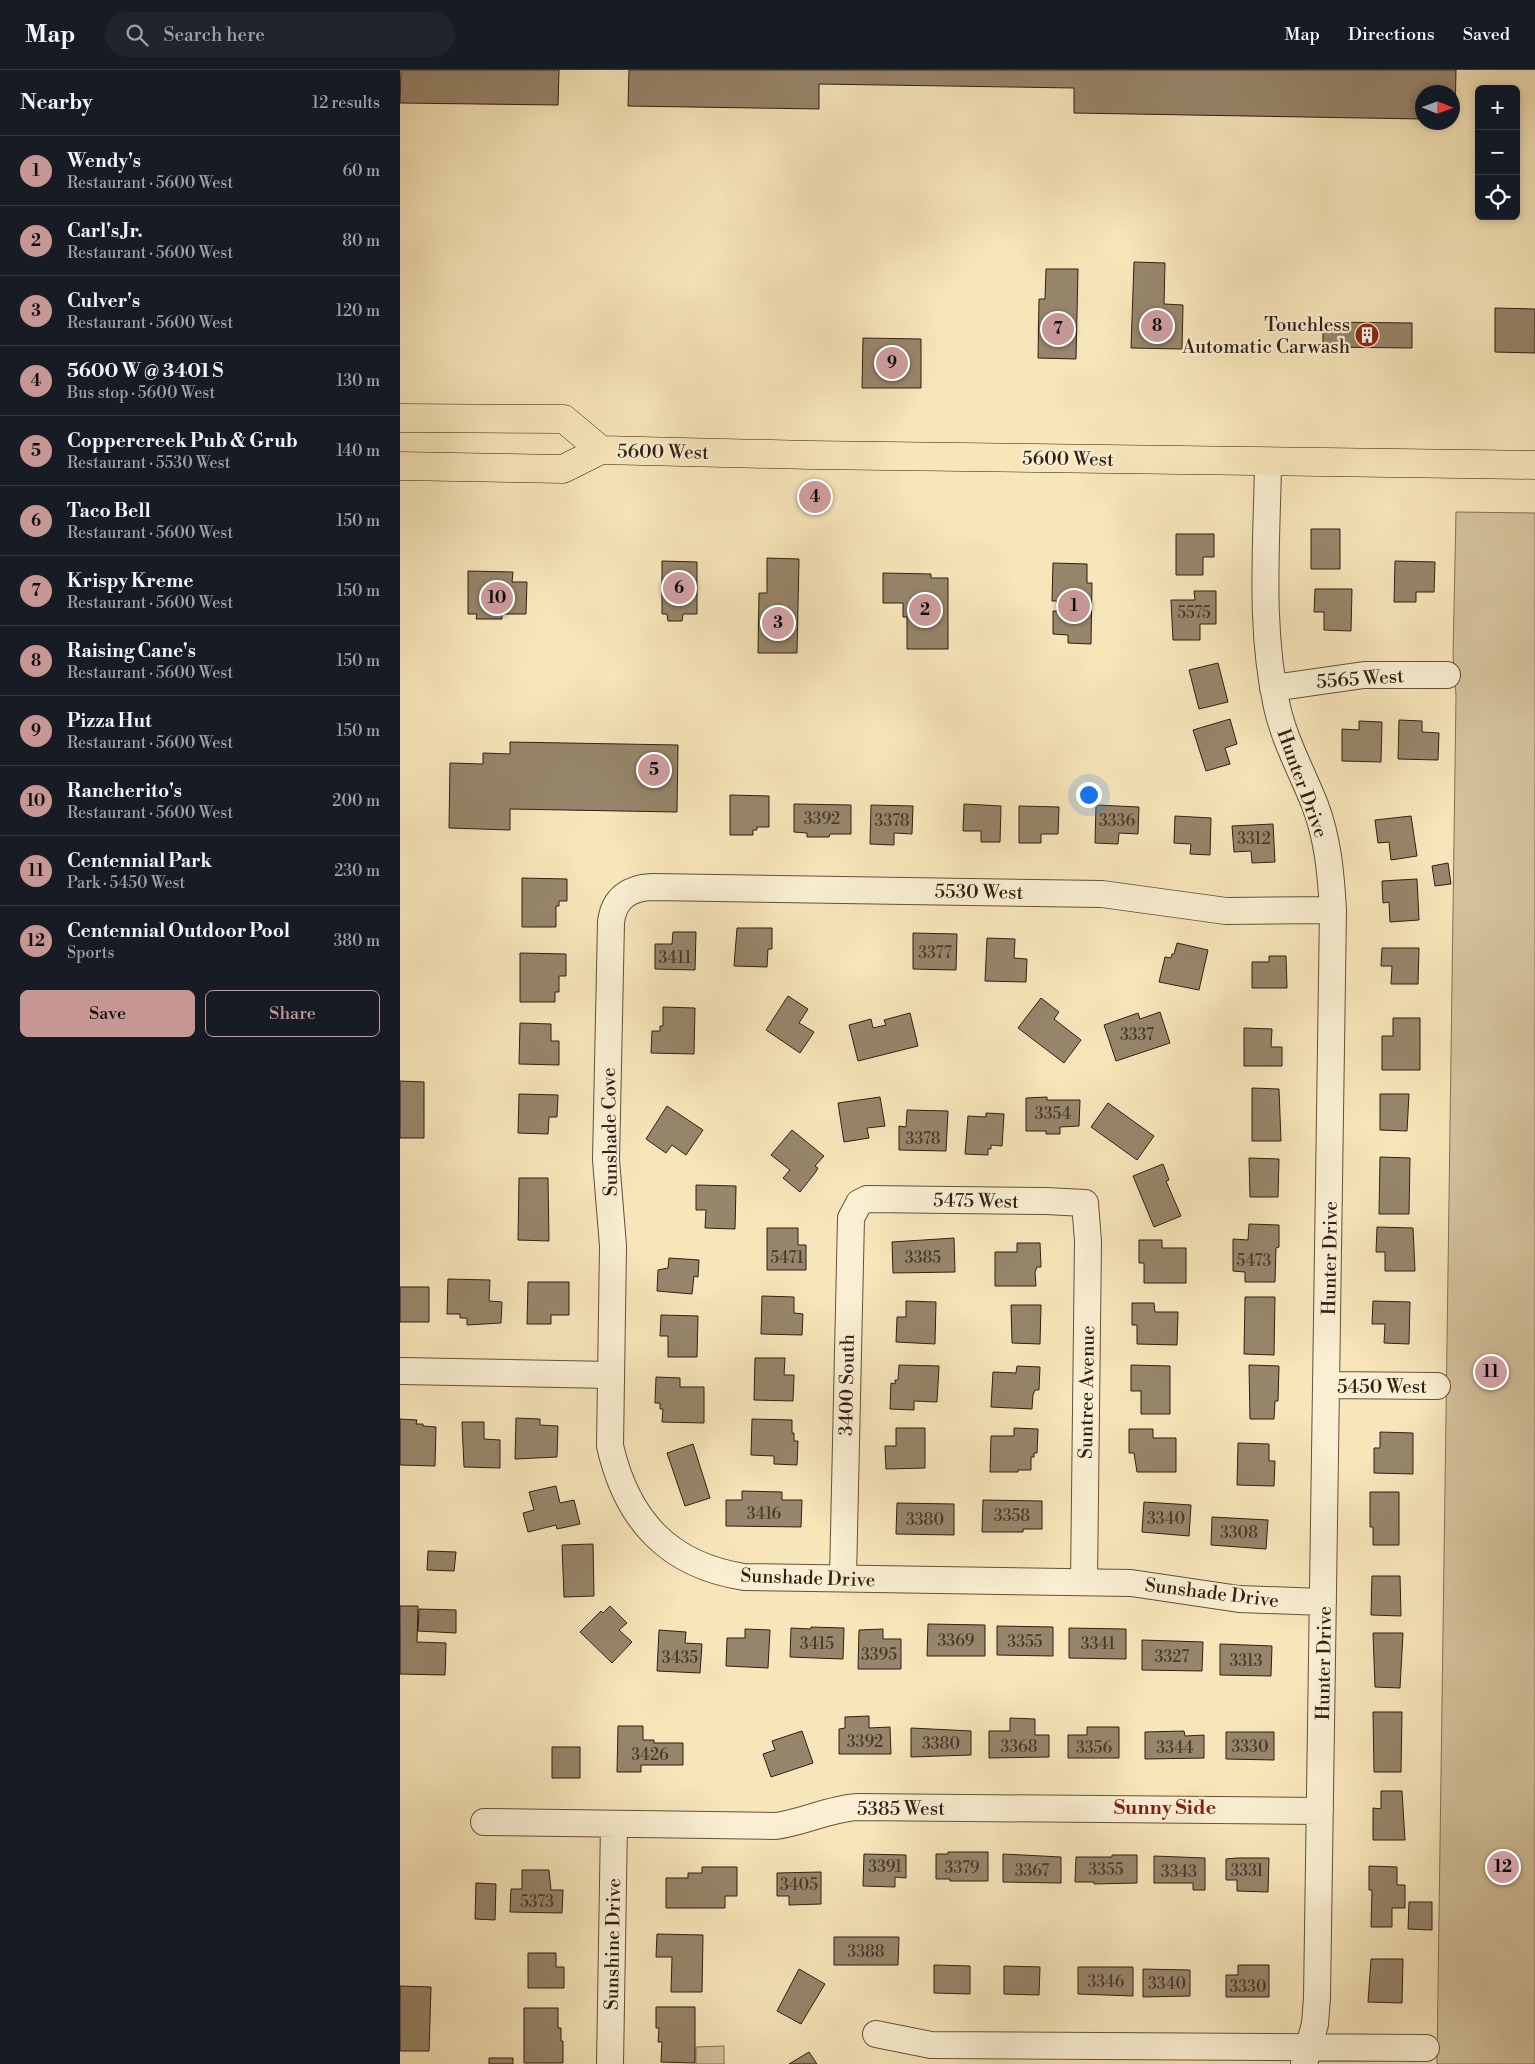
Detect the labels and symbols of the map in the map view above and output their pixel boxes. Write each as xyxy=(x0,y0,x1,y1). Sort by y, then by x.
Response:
north arrow xyxy=(1415,85,1460,130)
pin: 8 xyxy=(1141,307,1173,345)
pin: 7 xyxy=(1042,310,1074,348)
place label: Touchless Automatic Carwash xyxy=(1181,313,1350,359)
building icon: Touchless Automatic Carwash xyxy=(1354,322,1380,348)
pin: 9 xyxy=(876,344,908,382)
street label: 5600 West xyxy=(617,439,709,465)
street label: 5600 West xyxy=(1022,446,1114,472)
pin: 4 xyxy=(799,478,831,516)
pin: 6 xyxy=(663,569,695,607)
pin: 10 xyxy=(481,579,513,617)
pin: 1 xyxy=(1058,587,1090,625)
pin: 2 xyxy=(909,591,941,629)
house number: 5575 xyxy=(1177,603,1211,623)
pin: 3 xyxy=(762,604,794,642)
street label: 5565 West xyxy=(1316,664,1405,694)
street label: Hunter Drive xyxy=(1271,726,1333,841)
pin: 5 xyxy=(638,751,670,789)
your location xyxy=(1076,782,1102,808)
house number: 3392 xyxy=(804,809,840,829)
house number: 3378 xyxy=(875,811,910,831)
house number: 3336 xyxy=(1099,811,1135,831)
house number: 3312 xyxy=(1237,829,1271,849)
street label: 5530 West xyxy=(934,879,1024,905)
house number: 3377 xyxy=(918,943,952,963)
house number: 3411 xyxy=(659,948,692,968)
house number: 3337 xyxy=(1120,1025,1154,1045)
street label: Sunshade Cove xyxy=(597,1067,623,1197)
house number: 3354 xyxy=(1035,1104,1072,1124)
house number: 3378 xyxy=(906,1129,941,1149)
street label: 5475 West xyxy=(933,1188,1019,1214)
street label: Hunter Drive xyxy=(1317,1201,1343,1315)
house number: 5471 xyxy=(770,1248,804,1268)
house number: 3385 xyxy=(905,1248,941,1268)
house number: 5473 xyxy=(1237,1251,1272,1271)
street label: Suntree Avenue xyxy=(1074,1325,1100,1459)
street label: 3400 South xyxy=(834,1334,860,1436)
pin: 11 xyxy=(1475,1353,1507,1391)
street label: 5450 West xyxy=(1337,1375,1427,1399)
house number: 3416 xyxy=(747,1504,782,1524)
house number: 3358 xyxy=(994,1506,1030,1526)
house number: 3340 xyxy=(1147,1509,1185,1529)
house number: 3380 xyxy=(906,1510,944,1530)
house number: 3308 xyxy=(1220,1523,1258,1543)
street label: Sunshade Drive xyxy=(740,1564,876,1592)
street label: Sunshade Drive xyxy=(1143,1573,1280,1613)
street label: Hunter Drive xyxy=(1311,1606,1337,1720)
house number: 3369 xyxy=(937,1631,975,1651)
house number: 3355 xyxy=(1007,1632,1043,1652)
house number: 3415 xyxy=(800,1634,834,1654)
house number: 3341 xyxy=(1081,1634,1115,1654)
house number: 3395 xyxy=(861,1645,897,1665)
house number: 3327 xyxy=(1155,1647,1189,1667)
house number: 3435 xyxy=(662,1648,698,1668)
house number: 3313 xyxy=(1229,1651,1263,1671)
house number: 3392 xyxy=(847,1732,883,1752)
house number: 3380 xyxy=(922,1734,960,1754)
house number: 3368 xyxy=(1000,1737,1038,1757)
house number: 3330 xyxy=(1231,1737,1269,1757)
house number: 3356 xyxy=(1076,1738,1112,1758)
house number: 3344 xyxy=(1156,1738,1194,1758)
house number: 3426 xyxy=(631,1745,669,1765)
district label: Sunny Side xyxy=(1114,1796,1217,1821)
street label: 5385 West xyxy=(857,1797,945,1821)
pin: 12 xyxy=(1487,1848,1519,1886)
house number: 3391 xyxy=(868,1857,902,1877)
house number: 3379 xyxy=(945,1858,980,1878)
house number: 3355 xyxy=(1088,1860,1124,1880)
house number: 3367 xyxy=(1015,1861,1049,1881)
house number: 3331 xyxy=(1230,1861,1264,1881)
house number: 3343 xyxy=(1161,1862,1197,1882)
house number: 3405 xyxy=(780,1875,818,1895)
street label: Sunshine Drive xyxy=(600,1878,626,2010)
house number: 5373 xyxy=(520,1892,554,1912)
house number: 3388 xyxy=(847,1942,885,1962)
house number: 3346 xyxy=(1087,1972,1125,1992)
house number: 3340 xyxy=(1148,1974,1186,1994)
house number: 3330 xyxy=(1229,1977,1267,1997)

